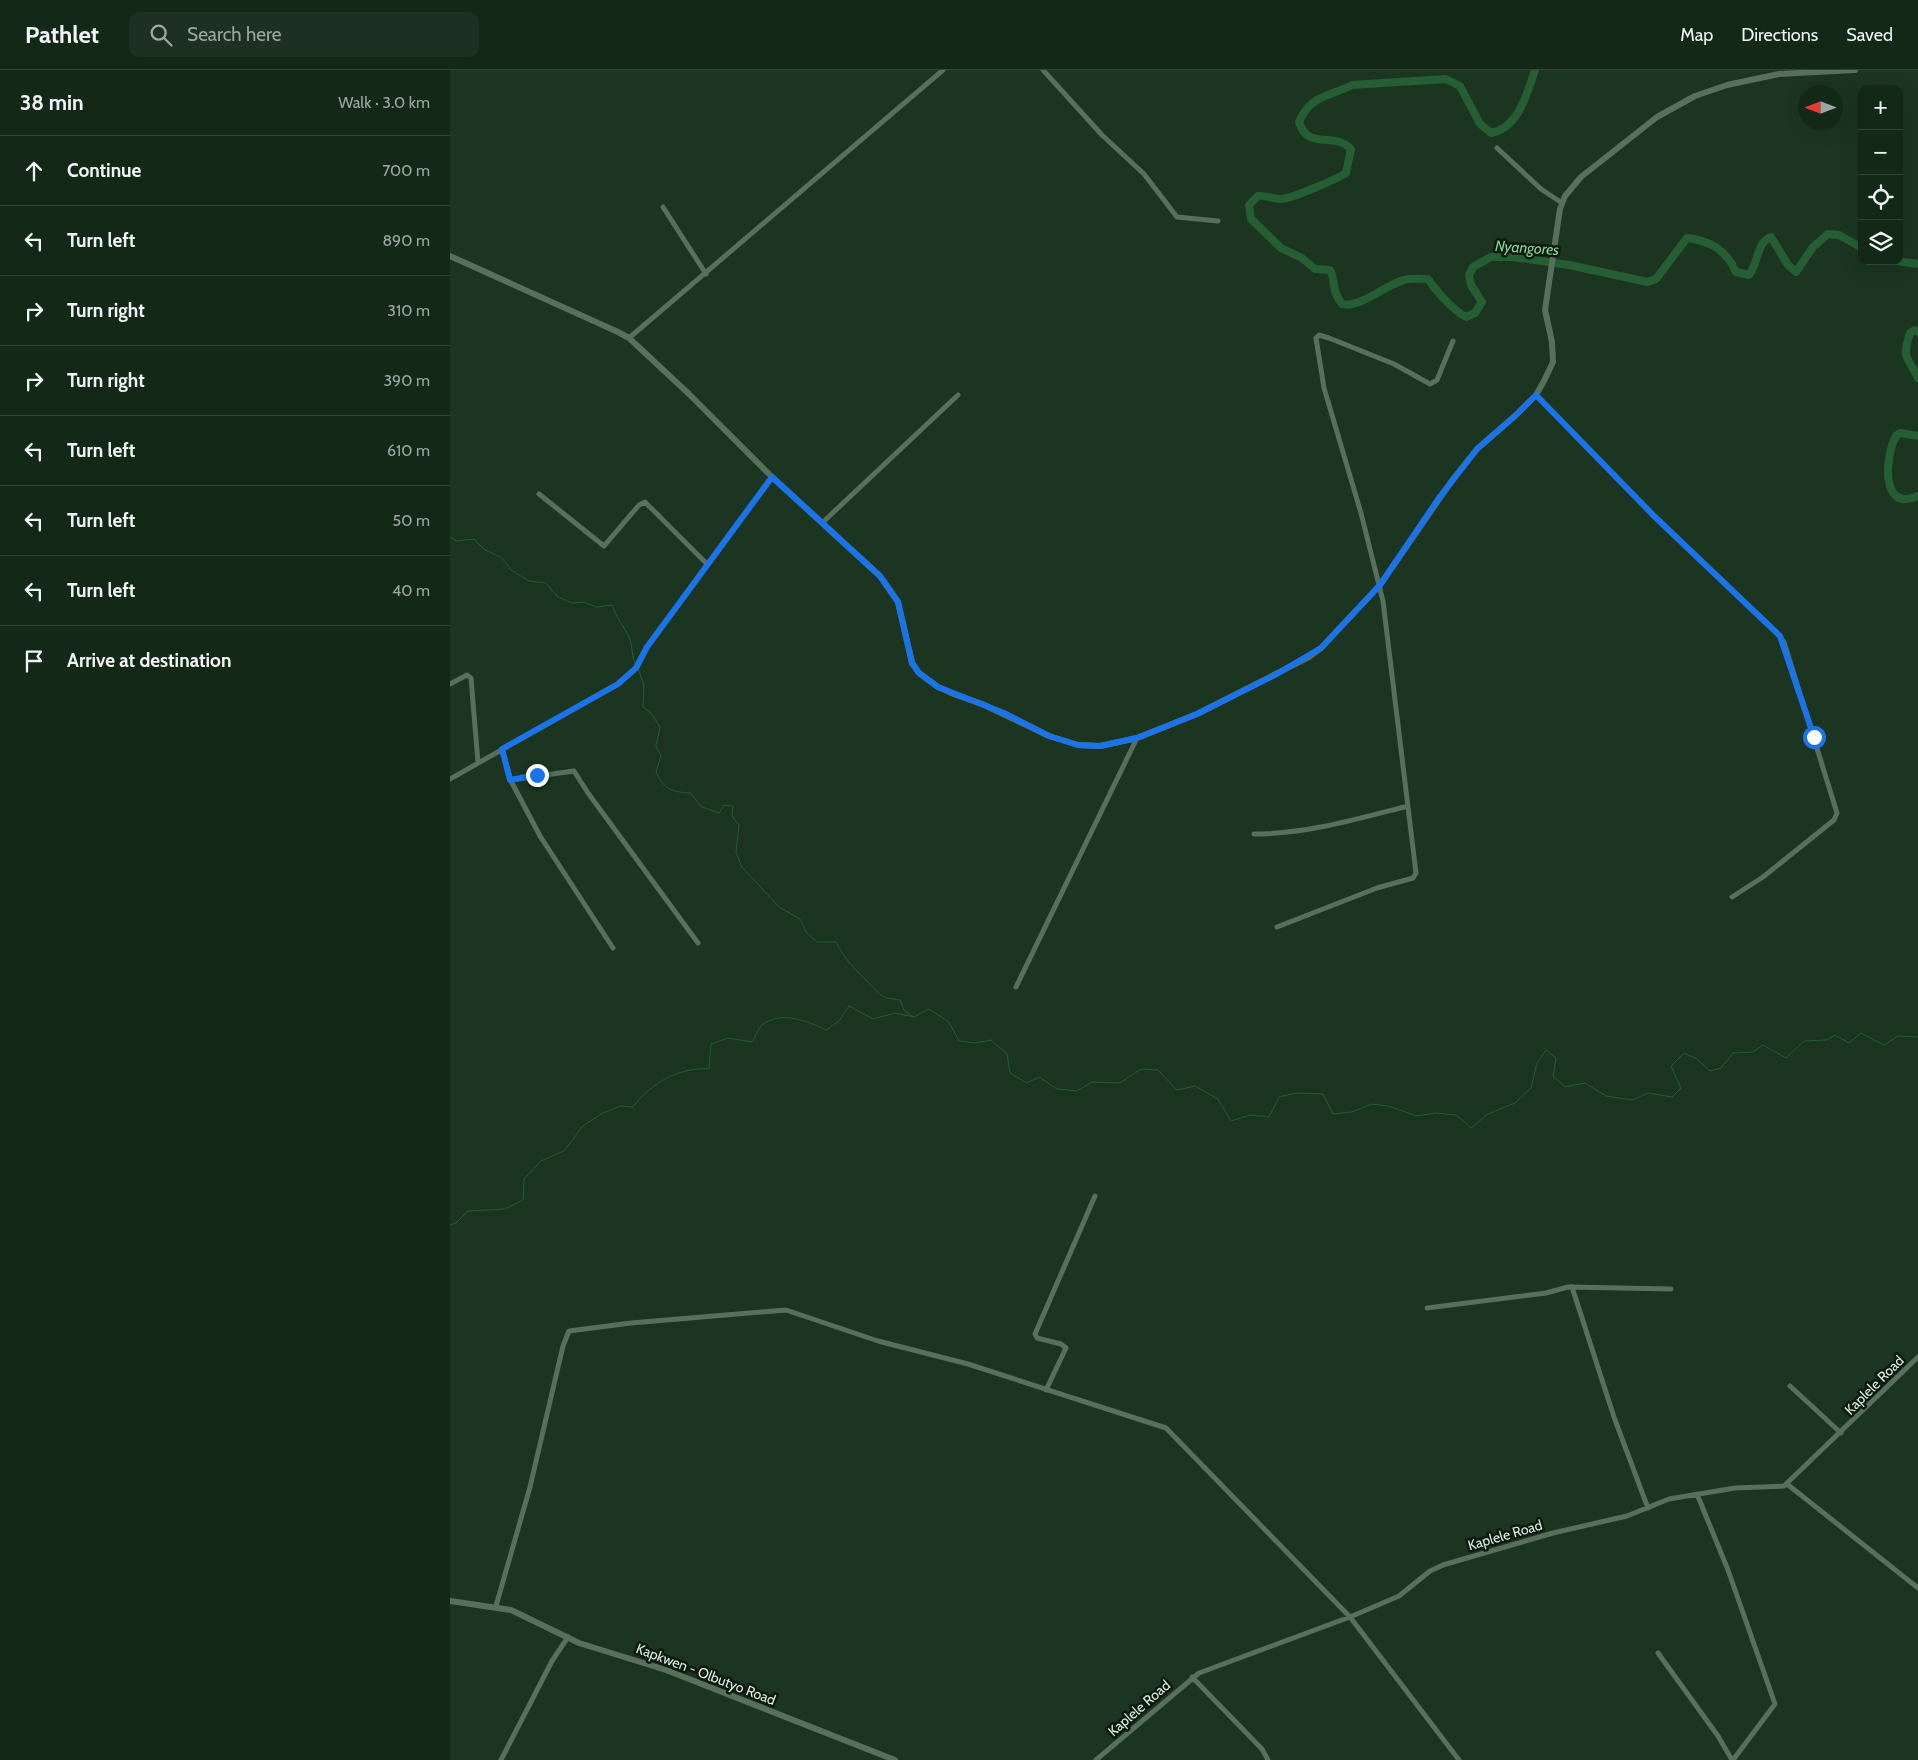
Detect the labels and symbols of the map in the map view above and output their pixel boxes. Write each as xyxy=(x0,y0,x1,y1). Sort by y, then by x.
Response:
north arrow xyxy=(1798,85,1843,130)
water label: Nyangores xyxy=(1494,237,1560,259)
route start xyxy=(1803,726,1826,749)
route end xyxy=(526,764,549,787)
street label: Kaplele Road xyxy=(1840,1351,1908,1419)
street label: Kaplele Road xyxy=(1466,1516,1544,1554)
street label: Kapkwen - Olbutyo Road xyxy=(634,1639,778,1709)
street label: Kaplele Road xyxy=(1104,1676,1174,1740)

